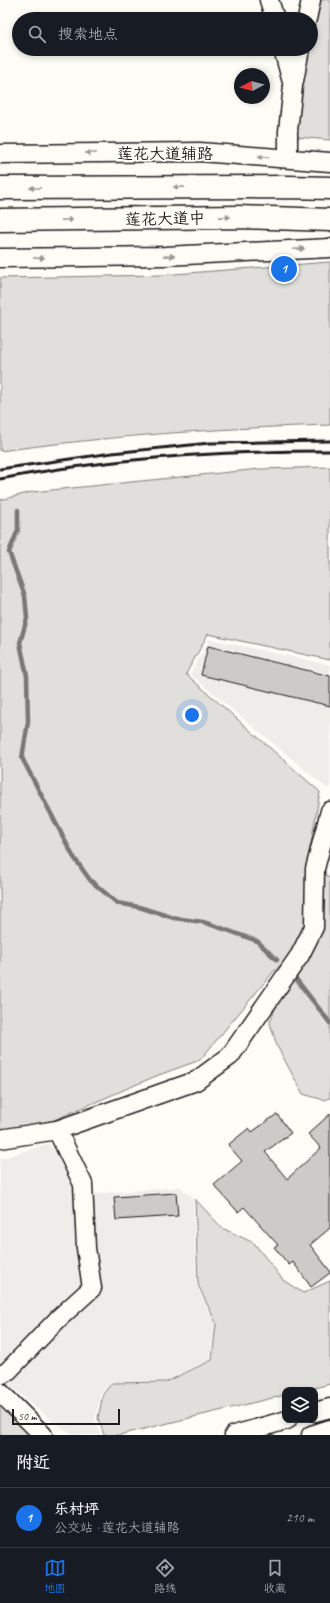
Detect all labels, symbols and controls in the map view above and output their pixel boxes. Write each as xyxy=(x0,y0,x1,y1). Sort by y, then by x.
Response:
search box xyxy=(12,12,318,56)
icon: search xyxy=(26,23,48,45)
text: 搜索地点 xyxy=(58,25,118,44)
north arrow xyxy=(234,68,270,104)
street label: 莲花大道辅路 xyxy=(117,144,213,164)
one-way arrow xyxy=(84,150,97,156)
one-way arrow xyxy=(257,153,269,160)
one-way arrow xyxy=(172,184,185,190)
one-way arrow xyxy=(28,185,41,191)
street label: 莲花大道中 xyxy=(125,208,205,230)
one-way arrow xyxy=(219,214,232,220)
one-way arrow xyxy=(61,216,73,223)
one-way arrow xyxy=(293,246,305,253)
one-way arrow xyxy=(163,252,175,259)
one-way arrow xyxy=(33,254,45,261)
pin: 1 xyxy=(271,254,297,284)
your location xyxy=(182,705,202,725)
map controls xyxy=(282,1387,318,1423)
button: layers xyxy=(282,1387,318,1423)
scale bar xyxy=(12,1407,120,1426)
text: 50 m xyxy=(18,1409,37,1423)
text: 附近 xyxy=(16,1452,50,1473)
text: 乐村坪 xyxy=(54,1500,99,1519)
text: 1 xyxy=(26,1510,32,1526)
text: 210 m xyxy=(286,1510,314,1526)
text: 公交站 · 莲花大道辅路 xyxy=(54,1520,180,1536)
tab: 地图 xyxy=(44,1557,66,1595)
tab: 路线 xyxy=(154,1557,176,1595)
tab: 收藏 xyxy=(264,1557,286,1595)

